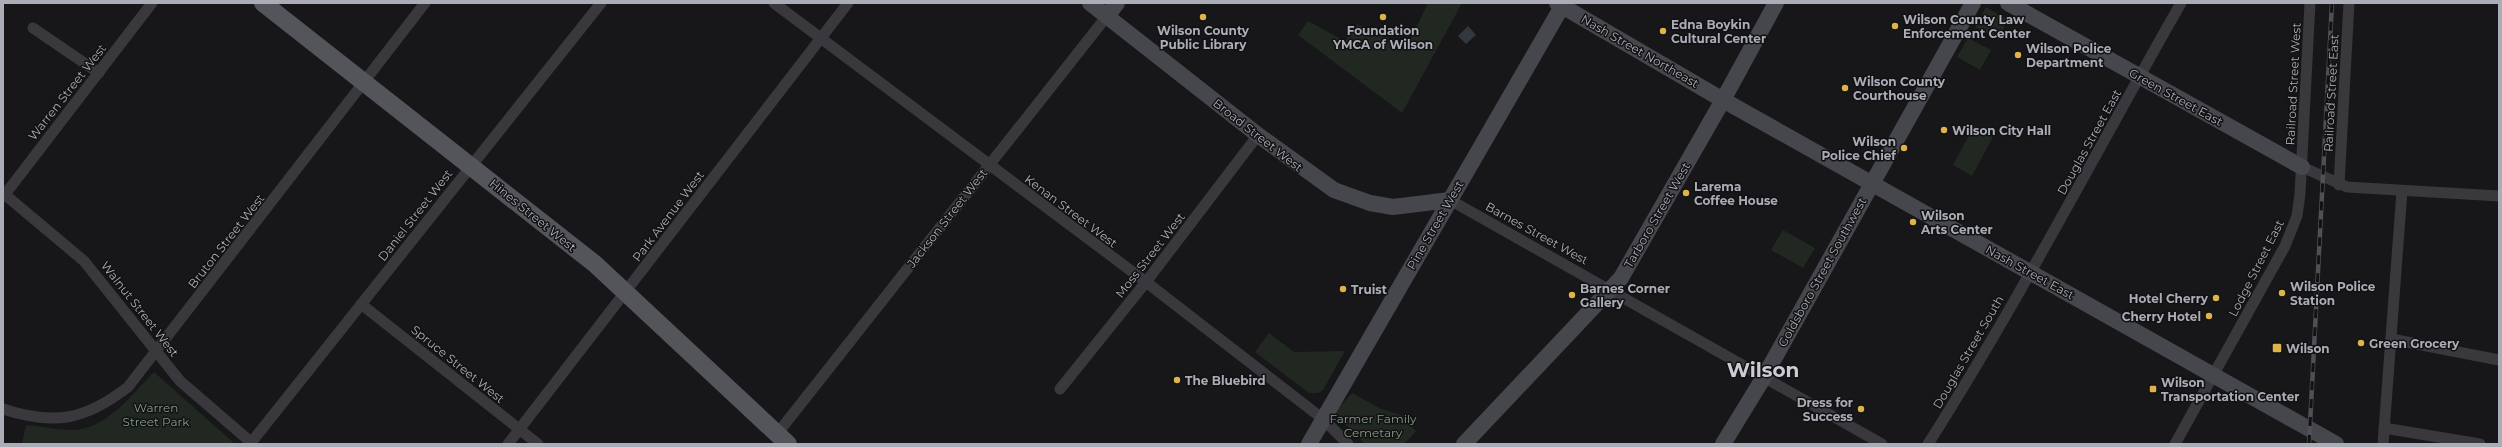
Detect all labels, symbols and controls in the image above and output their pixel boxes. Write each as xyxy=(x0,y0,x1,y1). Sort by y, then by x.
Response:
street label: Nash Street Northeast xyxy=(1578,11,1702,91)
marker: Wilson County Public Library xyxy=(1198,12,1208,22)
marker: Foundation YMCA of Wilson xyxy=(1378,12,1388,22)
place label: Wilson County Law Enforcement Center xyxy=(1903,12,2031,41)
place label: Edna Boykin Cultural Center xyxy=(1671,17,1766,46)
marker: Wilson County Law Enforcement Center xyxy=(1890,21,1900,31)
street label: Railroad Street West xyxy=(2282,22,2304,146)
place label: Wilson County Public Library xyxy=(1157,23,1250,52)
place label: Foundation YMCA of Wilson xyxy=(1332,23,1433,52)
marker: Edna Boykin Cultural Center xyxy=(1658,26,1668,36)
street label: Railroad Street East xyxy=(2320,34,2342,152)
street label: Warren Street West xyxy=(25,41,109,143)
place label: Wilson Police Department xyxy=(2026,41,2112,70)
marker: Wilson Police Department xyxy=(2013,50,2023,60)
street label: Green Street East xyxy=(2127,65,2226,129)
place label: Wilson County Courthouse xyxy=(1853,74,1946,103)
marker: Wilson County Courthouse xyxy=(1840,83,1850,93)
street label: Douglas Street East xyxy=(2054,87,2124,197)
street label: Broad Street West xyxy=(1210,95,1306,175)
place label: Wilson City Hall xyxy=(1952,123,2051,138)
marker: Wilson City Hall xyxy=(1939,125,1949,135)
place label: Wilson Police Chief xyxy=(1821,134,1897,163)
marker: Wilson Police Chief xyxy=(1899,143,1909,153)
street label: Tarboro Street West xyxy=(1621,159,1693,270)
street label: Jackson Street West xyxy=(903,165,990,271)
street label: Daniel Street West xyxy=(375,166,455,264)
street label: Park Avenue West xyxy=(629,168,707,264)
street label: Kenan Street West xyxy=(1022,171,1120,251)
street label: Hines Street West xyxy=(487,175,580,255)
street label: Pine Street West xyxy=(1403,178,1467,272)
place label: Larema Coffee House xyxy=(1694,179,1778,208)
marker: Larema Coffee House xyxy=(1681,188,1691,198)
street label: Bruton Street West xyxy=(185,191,268,291)
street label: Goldsboro Street Southwest xyxy=(1775,195,1869,349)
street label: Barnes Street West xyxy=(1483,198,1591,268)
place label: Wilson Arts Center xyxy=(1920,208,1993,237)
street label: Moss Street West xyxy=(1112,209,1188,301)
marker: Wilson Arts Center xyxy=(1908,217,1918,227)
street label: Lodge Street East xyxy=(2225,217,2287,319)
street label: Nash Street East xyxy=(1983,241,2077,303)
street label: Walnut Street West xyxy=(98,258,182,360)
place label: Wilson Police Station xyxy=(2290,279,2376,308)
place label: Barnes Corner Gallery xyxy=(1580,281,1670,310)
place label: Truist xyxy=(1351,282,1388,297)
marker: Truist xyxy=(1338,284,1348,294)
marker: Wilson Police Station xyxy=(2277,288,2287,298)
marker: Barnes Corner Gallery xyxy=(1567,290,1577,300)
place label: Hotel Cherry xyxy=(2129,291,2209,306)
street label: Douglas Street South xyxy=(1929,293,2007,411)
marker: Hotel Cherry xyxy=(2211,293,2221,303)
place label: Cherry Hotel xyxy=(2122,309,2201,324)
marker: Cherry Hotel xyxy=(2204,311,2214,321)
street label: Spruce Street West xyxy=(408,322,508,406)
place label: Green Grocery xyxy=(2369,336,2460,351)
marker: Green Grocery xyxy=(2356,338,2366,348)
place label: Wilson xyxy=(2286,341,2330,356)
marker: Wilson xyxy=(2271,342,2283,354)
district label: Wilson xyxy=(1727,358,1799,382)
place label: The Bluebird xyxy=(1185,373,1266,388)
marker: The Bluebird xyxy=(1172,375,1182,385)
place label: Wilson Transportation Center xyxy=(2161,375,2299,404)
marker: Wilson Transportation Center xyxy=(2148,384,2158,394)
place label: Dress for Success xyxy=(1797,395,1854,424)
park label: Warren Street Park xyxy=(123,400,190,429)
marker: Dress for Success xyxy=(1856,404,1866,414)
park label: Farmer Family Cemetary xyxy=(1329,411,1417,440)

